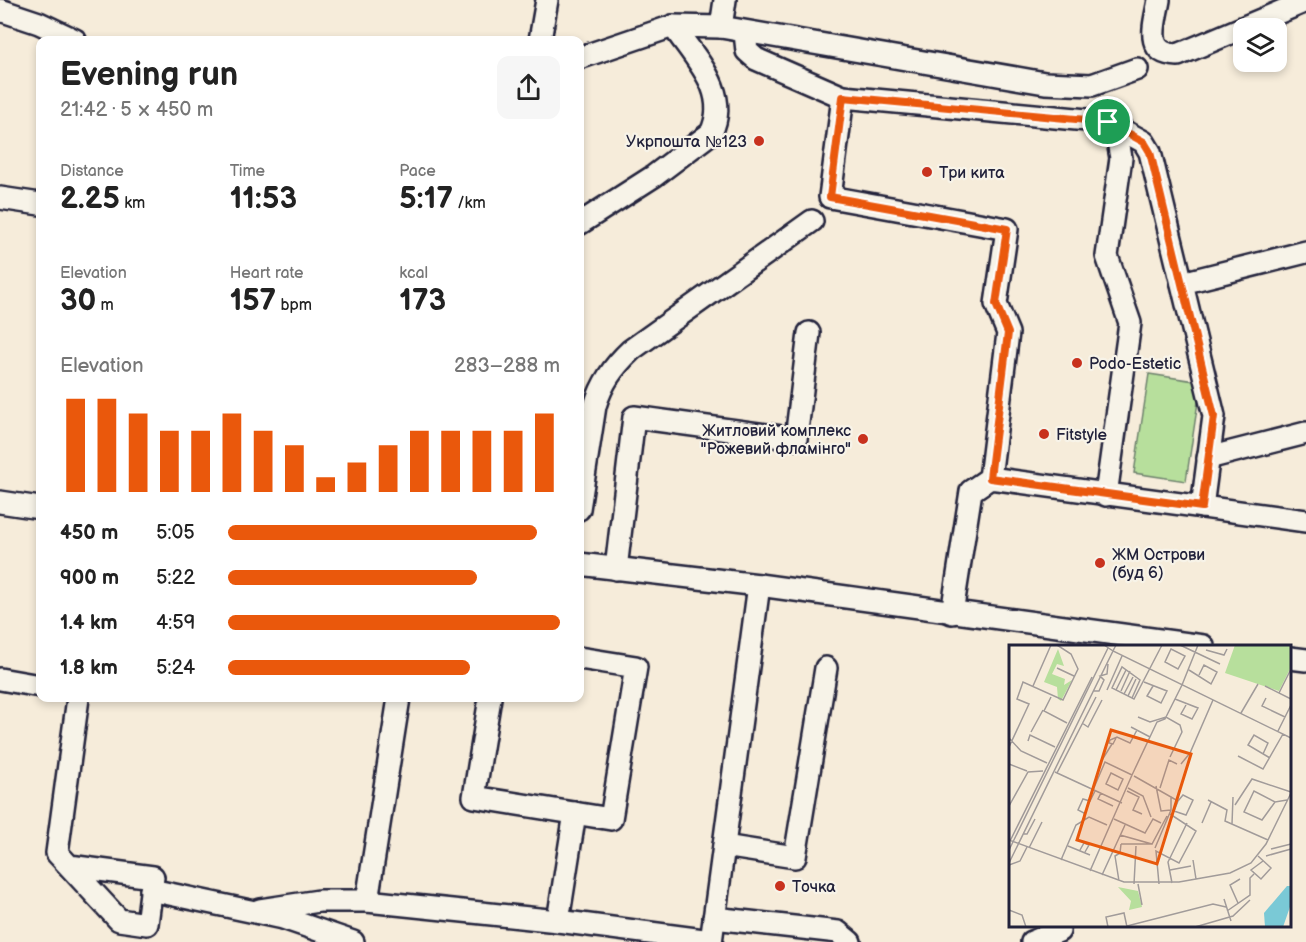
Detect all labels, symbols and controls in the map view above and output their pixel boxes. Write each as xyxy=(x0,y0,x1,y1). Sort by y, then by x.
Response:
map controls xyxy=(1233,18,1287,72)
button: layers xyxy=(1233,18,1287,72)
text: Evening run xyxy=(60,55,238,95)
button: share xyxy=(497,56,560,119)
pin xyxy=(1082,96,1133,147)
text: 21:42 · 5 × 450 m xyxy=(60,98,213,122)
icon: arrive xyxy=(1091,105,1124,138)
place label: Укрпошта №123 xyxy=(626,133,747,152)
marker: Укрпошта №123 xyxy=(752,134,766,148)
text: Distance xyxy=(60,162,124,181)
text: Time xyxy=(230,162,265,181)
text: Pace xyxy=(399,162,436,181)
place label: Три кита xyxy=(939,164,1005,183)
marker: Три кита xyxy=(920,165,934,179)
text: 2.25 xyxy=(60,181,120,217)
text: 11:53 xyxy=(230,181,297,217)
text: 5:17 xyxy=(399,181,453,217)
text: km xyxy=(120,194,145,213)
text: /km xyxy=(453,194,486,213)
text: Elevation xyxy=(60,264,127,283)
text: Heart rate xyxy=(230,264,304,283)
text: kcal xyxy=(399,264,428,283)
text: 30 xyxy=(60,283,96,319)
text: 157 xyxy=(230,283,276,319)
text: 173 xyxy=(399,283,446,319)
text: m xyxy=(96,296,114,315)
text: bpm xyxy=(276,296,312,315)
text: Elevation xyxy=(60,354,143,378)
text: 283–288 m xyxy=(454,354,560,378)
place label: Podo-Estetic xyxy=(1089,355,1181,374)
marker: Podo-Estetic xyxy=(1070,356,1084,370)
place label: Житловий комплекс "Рожевий фламінго" xyxy=(701,422,851,459)
place label: Fitstyle xyxy=(1056,426,1108,445)
marker: Fitstyle xyxy=(1037,427,1051,441)
marker: Житловий комплекс "Рожевий фламінго" xyxy=(856,432,870,446)
text: 450 m xyxy=(60,521,118,545)
text: 5:05 xyxy=(156,521,195,545)
place label: ЖМ Острови (буд 6) xyxy=(1112,546,1205,583)
marker: ЖМ Острови (буд 6) xyxy=(1093,556,1107,570)
text: 900 m xyxy=(60,566,119,590)
text: 5:22 xyxy=(156,566,195,590)
text: 1.4 km xyxy=(60,611,118,635)
text: 4:59 xyxy=(156,611,195,635)
inset map xyxy=(1009,645,1291,927)
text: 1.8 km xyxy=(60,656,118,680)
text: 5:24 xyxy=(156,656,195,680)
place label: Точка xyxy=(792,878,836,897)
marker: Точка xyxy=(773,879,787,893)

